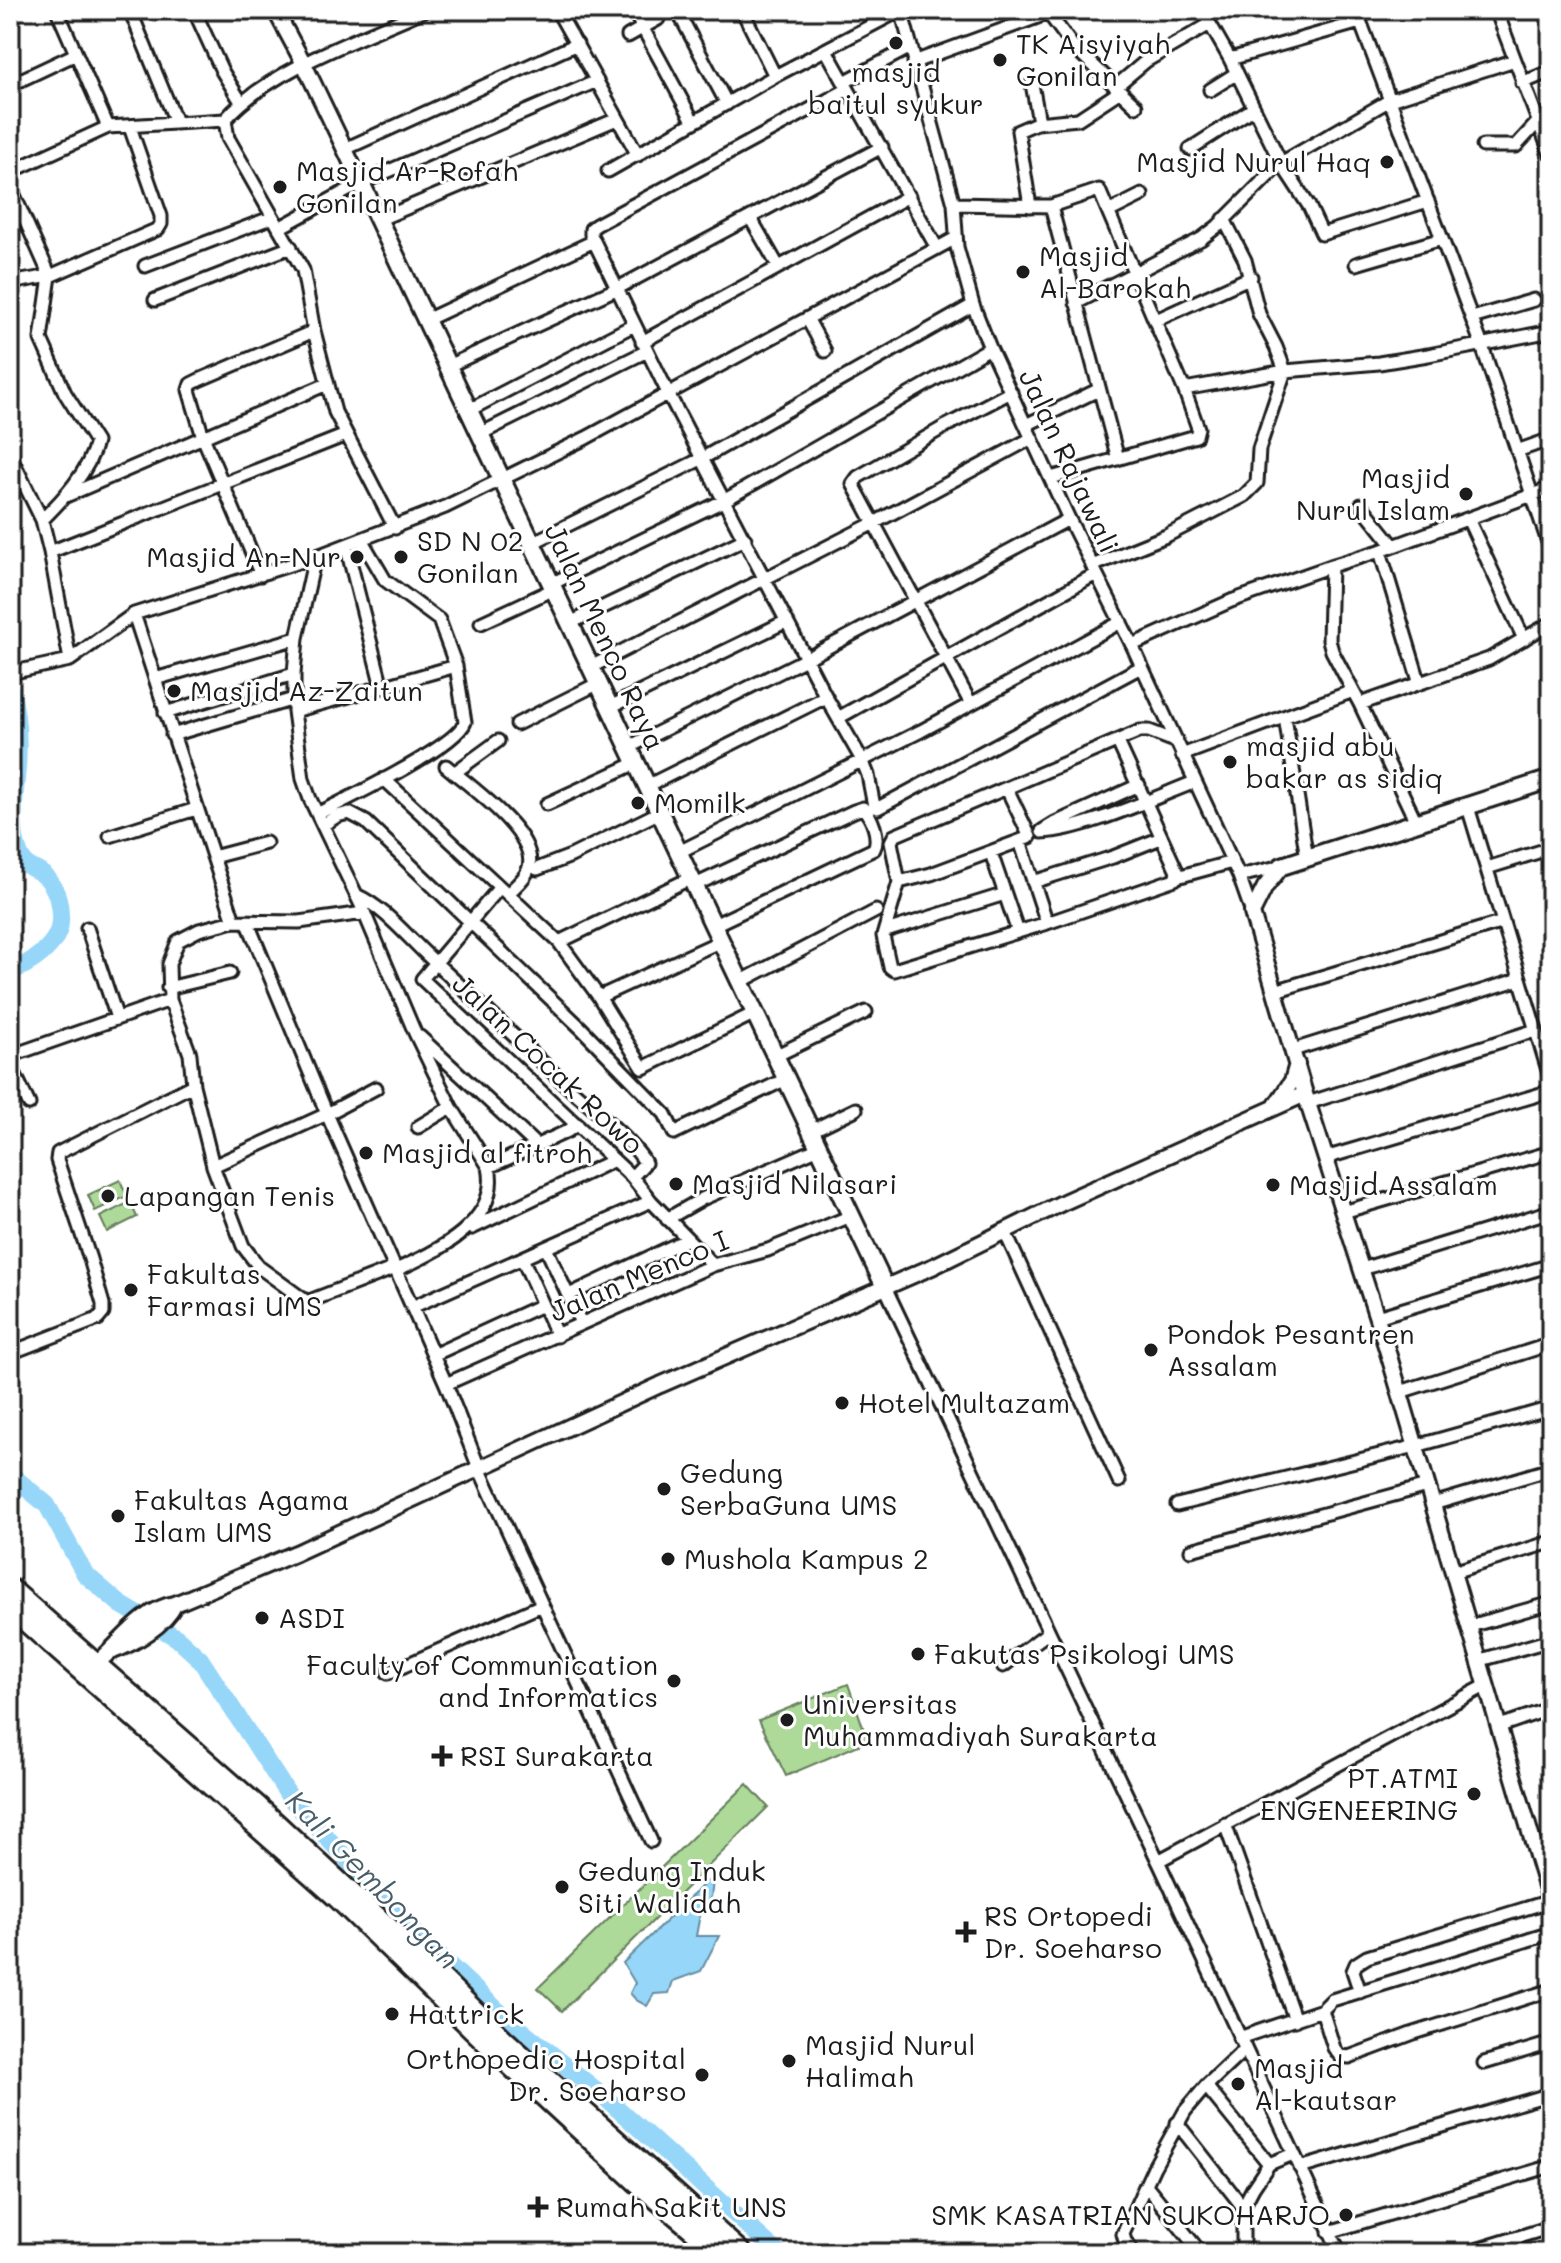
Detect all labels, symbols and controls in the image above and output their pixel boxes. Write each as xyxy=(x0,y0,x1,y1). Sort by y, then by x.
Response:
place label: TK Aisyiyah Gonilan xyxy=(1016,25,1170,93)
marker: masjid baitul syukur xyxy=(887,34,905,52)
marker: TK Aisyiyah Gonilan xyxy=(991,51,1009,69)
place label: masjid baitul syukur xyxy=(808,53,984,121)
place label: Masjid Nurul Haq xyxy=(1136,143,1371,179)
place label: Masjid Ar-Rofah Gonilan xyxy=(296,152,518,220)
marker: Masjid Nurul Haq xyxy=(1378,153,1396,171)
marker: Masjid Ar-Rofah Gonilan xyxy=(271,178,289,196)
place label: Masjid Al-Barokah xyxy=(1039,237,1191,305)
marker: Masjid Al-Barokah xyxy=(1014,263,1032,281)
street label: Jalan Rajawali xyxy=(1012,363,1128,558)
place label: Masjid Nurul Islam xyxy=(1296,459,1450,527)
marker: Masjid Nurul Islam xyxy=(1457,485,1475,503)
street label: Jalan Menco Raya xyxy=(538,517,674,756)
place label: SD N 02 Gonilan xyxy=(417,522,523,590)
place label: Masjid An-Nur xyxy=(146,538,341,574)
marker: Masjid An-Nur xyxy=(348,548,366,566)
marker: SD N 02 Gonilan xyxy=(392,548,410,566)
place label: Masjid Az-Zaitun xyxy=(190,672,423,708)
marker: Masjid Az-Zaitun xyxy=(165,682,183,700)
place label: masjid abu bakar as sidiq xyxy=(1246,727,1443,795)
marker: masjid abu bakar as sidiq xyxy=(1221,753,1239,771)
place label: Momilk xyxy=(654,784,746,820)
marker: Momilk xyxy=(629,794,647,812)
street label: Jalan Cocak Rowo xyxy=(445,965,652,1161)
place label: Masjid al fitroh xyxy=(382,1134,592,1170)
marker: Masjid al fitroh xyxy=(357,1144,375,1162)
place label: Masjid Nilasari xyxy=(692,1165,897,1201)
place label: Masjid Assalam xyxy=(1289,1166,1498,1202)
marker: Masjid Nilasari xyxy=(667,1175,685,1193)
marker: Masjid Assalam xyxy=(1264,1176,1282,1194)
place label: Lapangan Tenis xyxy=(124,1177,335,1213)
marker: Lapangan Tenis xyxy=(99,1187,117,1205)
street label: Jalan Menco I xyxy=(544,1221,734,1329)
place label: Fakultas Farmasi UMS xyxy=(147,1255,322,1323)
marker: Fakultas Farmasi UMS xyxy=(122,1281,140,1299)
place label: Pondok Pesantren Assalam xyxy=(1167,1315,1415,1383)
marker: Pondok Pesantren Assalam xyxy=(1142,1341,1160,1359)
place label: Hotel Multazam xyxy=(858,1384,1070,1420)
marker: Hotel Multazam xyxy=(833,1394,851,1412)
place label: Gedung SerbaGuna UMS xyxy=(680,1454,897,1522)
marker: Gedung SerbaGuna UMS xyxy=(655,1480,673,1498)
place label: Fakultas Agama Islam UMS xyxy=(134,1481,349,1549)
marker: Fakultas Agama Islam UMS xyxy=(109,1507,127,1525)
place label: Mushola Kampus 2 xyxy=(684,1540,929,1576)
marker: Mushola Kampus 2 xyxy=(659,1550,677,1568)
place label: ASDI xyxy=(278,1599,345,1635)
marker: ASDI xyxy=(253,1609,271,1627)
place label: Fakutas Psikologi UMS xyxy=(934,1635,1235,1671)
marker: Fakutas Psikologi UMS xyxy=(909,1645,927,1663)
place label: Faculty of Communication and Informatics xyxy=(306,1646,658,1714)
marker: Faculty of Communication and Informatics xyxy=(665,1672,683,1690)
place label: Universitas Muhammadiyah Surakarta xyxy=(803,1685,1158,1753)
marker: Universitas Muhammadiyah Surakarta xyxy=(778,1711,796,1729)
place label: RSI Surakarta xyxy=(460,1737,654,1773)
marker: RSI Surakarta xyxy=(431,1745,453,1767)
place label: PT.ATMI ENGENEERING xyxy=(1260,1759,1458,1827)
water label: Kali Gembongan xyxy=(278,1780,469,1977)
marker: PT.ATMI ENGENEERING xyxy=(1465,1785,1483,1803)
place label: Gedung Induk Siti Walidah xyxy=(578,1852,766,1920)
marker: Gedung Induk Siti Walidah xyxy=(553,1878,571,1896)
place label: RS Ortopedi Dr. Soeharso xyxy=(984,1897,1162,1965)
marker: RS Ortopedi Dr. Soeharso xyxy=(955,1921,977,1943)
place label: Hattrick xyxy=(408,1995,524,2031)
marker: Hattrick xyxy=(383,2005,401,2023)
place label: Masjid Nurul Halimah xyxy=(805,2026,975,2094)
place label: Orthopedic Hospital Dr. Soeharso xyxy=(406,2040,686,2108)
place label: Masjid Al-kautsar xyxy=(1254,2049,1397,2117)
marker: Masjid Nurul Halimah xyxy=(780,2052,798,2070)
marker: Orthopedic Hospital Dr. Soeharso xyxy=(693,2066,711,2084)
marker: Masjid Al-kautsar xyxy=(1229,2075,1247,2093)
place label: Rumah Sakit UNS xyxy=(556,2188,787,2224)
marker: Rumah Sakit UNS xyxy=(527,2196,549,2218)
place label: SMK KASATRIAN SUKOHARJO xyxy=(931,2196,1330,2232)
marker: SMK KASATRIAN SUKOHARJO xyxy=(1337,2206,1355,2224)

